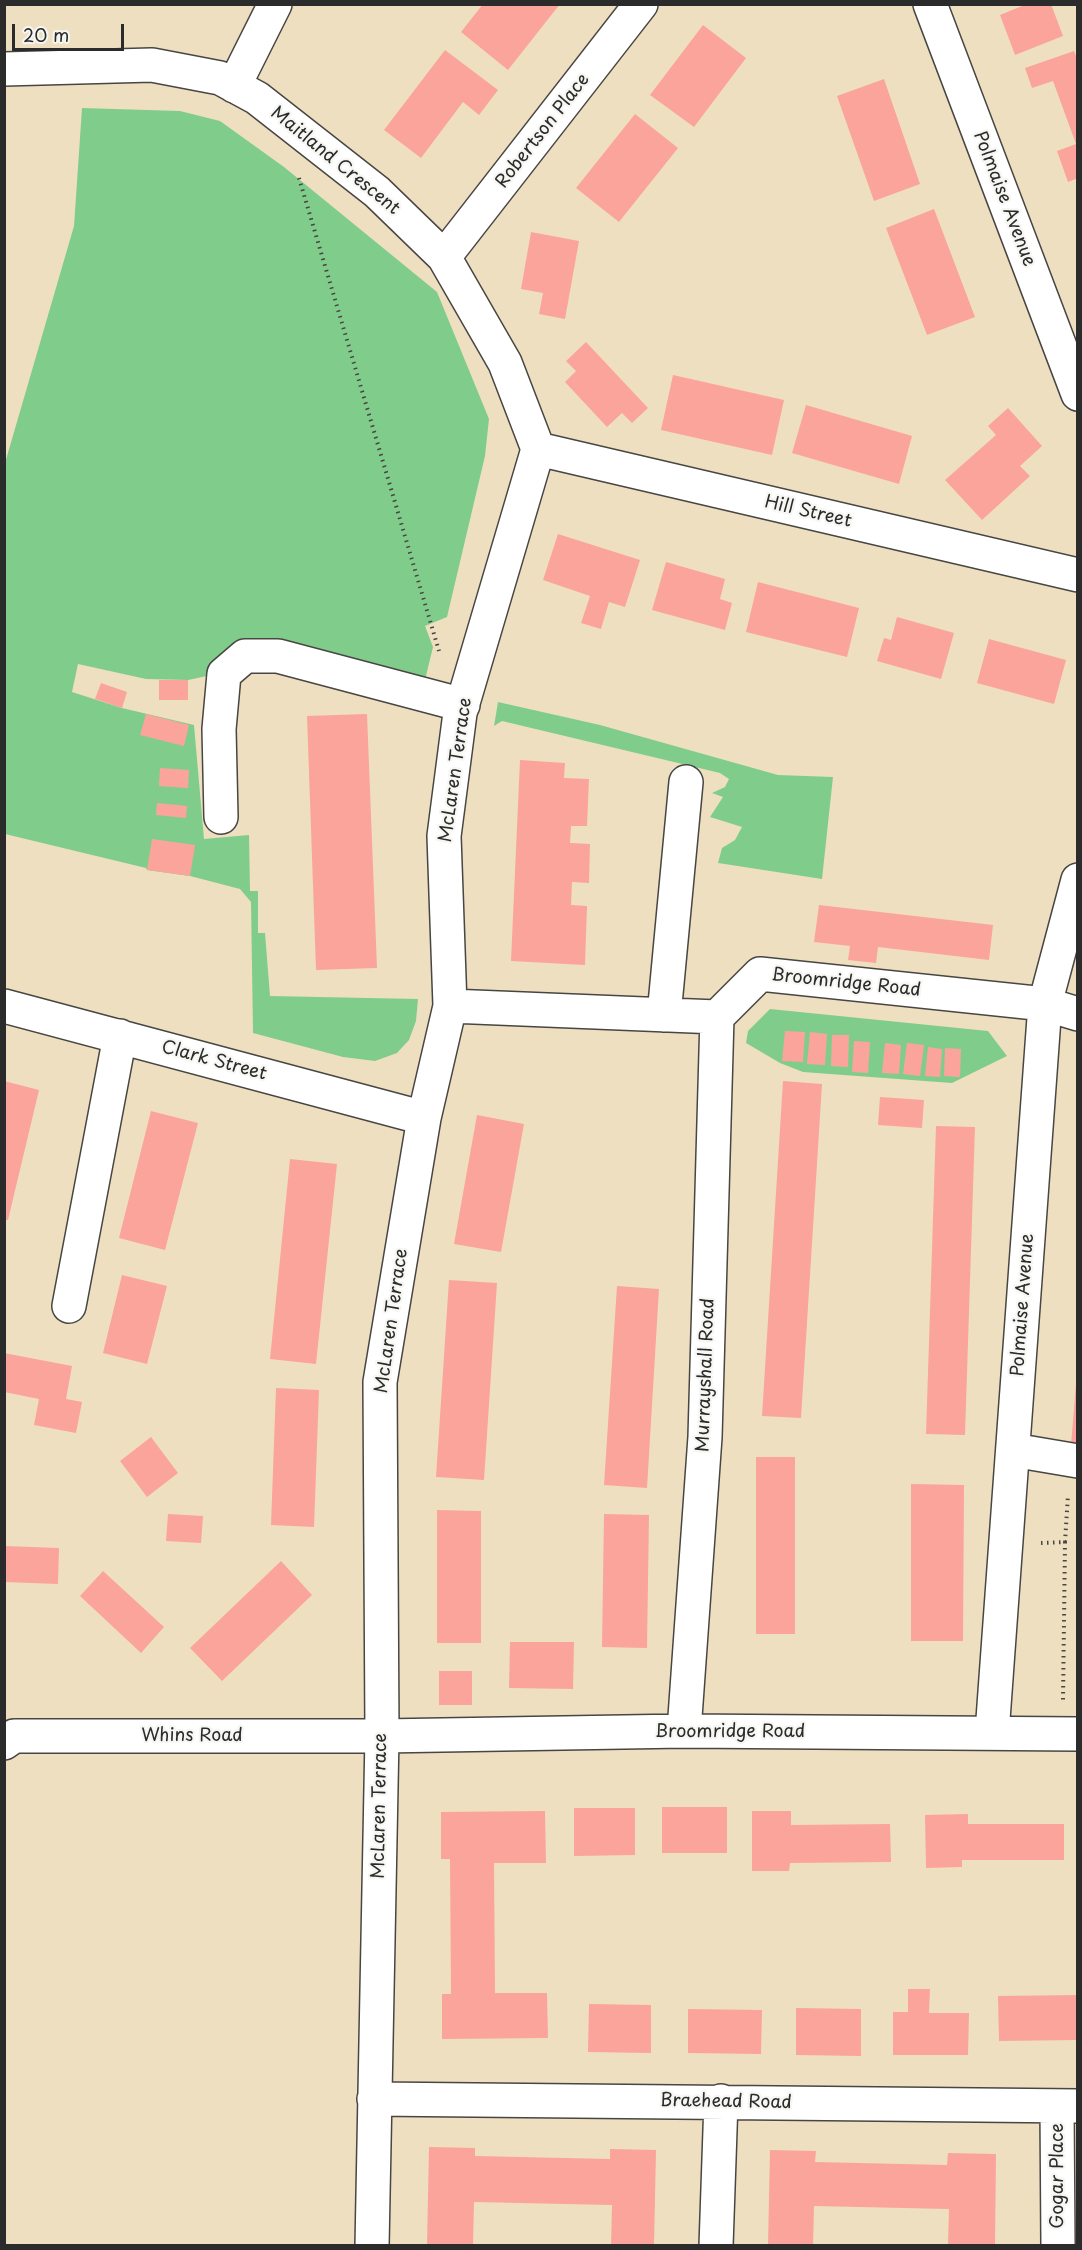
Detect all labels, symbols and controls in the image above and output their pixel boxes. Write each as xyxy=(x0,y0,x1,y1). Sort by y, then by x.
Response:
scale bar xyxy=(15,12,128,50)
text: 20 m xyxy=(23,21,69,48)
street label: Robertson Place xyxy=(492,69,594,193)
street label: Maitland Crescent xyxy=(266,102,404,220)
street label: Polmaise Avenue xyxy=(968,128,1040,270)
street label: Hill Street xyxy=(762,492,854,532)
street label: McLaren Terrace xyxy=(435,696,477,844)
street label: Broomridge Road xyxy=(770,964,922,1002)
street label: Clark Street xyxy=(159,1037,269,1085)
street label: Polmaise Avenue xyxy=(1007,1233,1039,1377)
street label: McLaren Terrace xyxy=(371,1247,413,1395)
street label: Murrayshall Road xyxy=(693,1298,719,1452)
street label: Broomridge Road xyxy=(655,1721,805,1743)
street label: Whins Road xyxy=(141,1725,243,1747)
street label: McLaren Terrace xyxy=(368,1733,392,1879)
street label: Braehead Road xyxy=(660,2090,792,2114)
street label: Gogar Place xyxy=(1047,2123,1069,2229)

